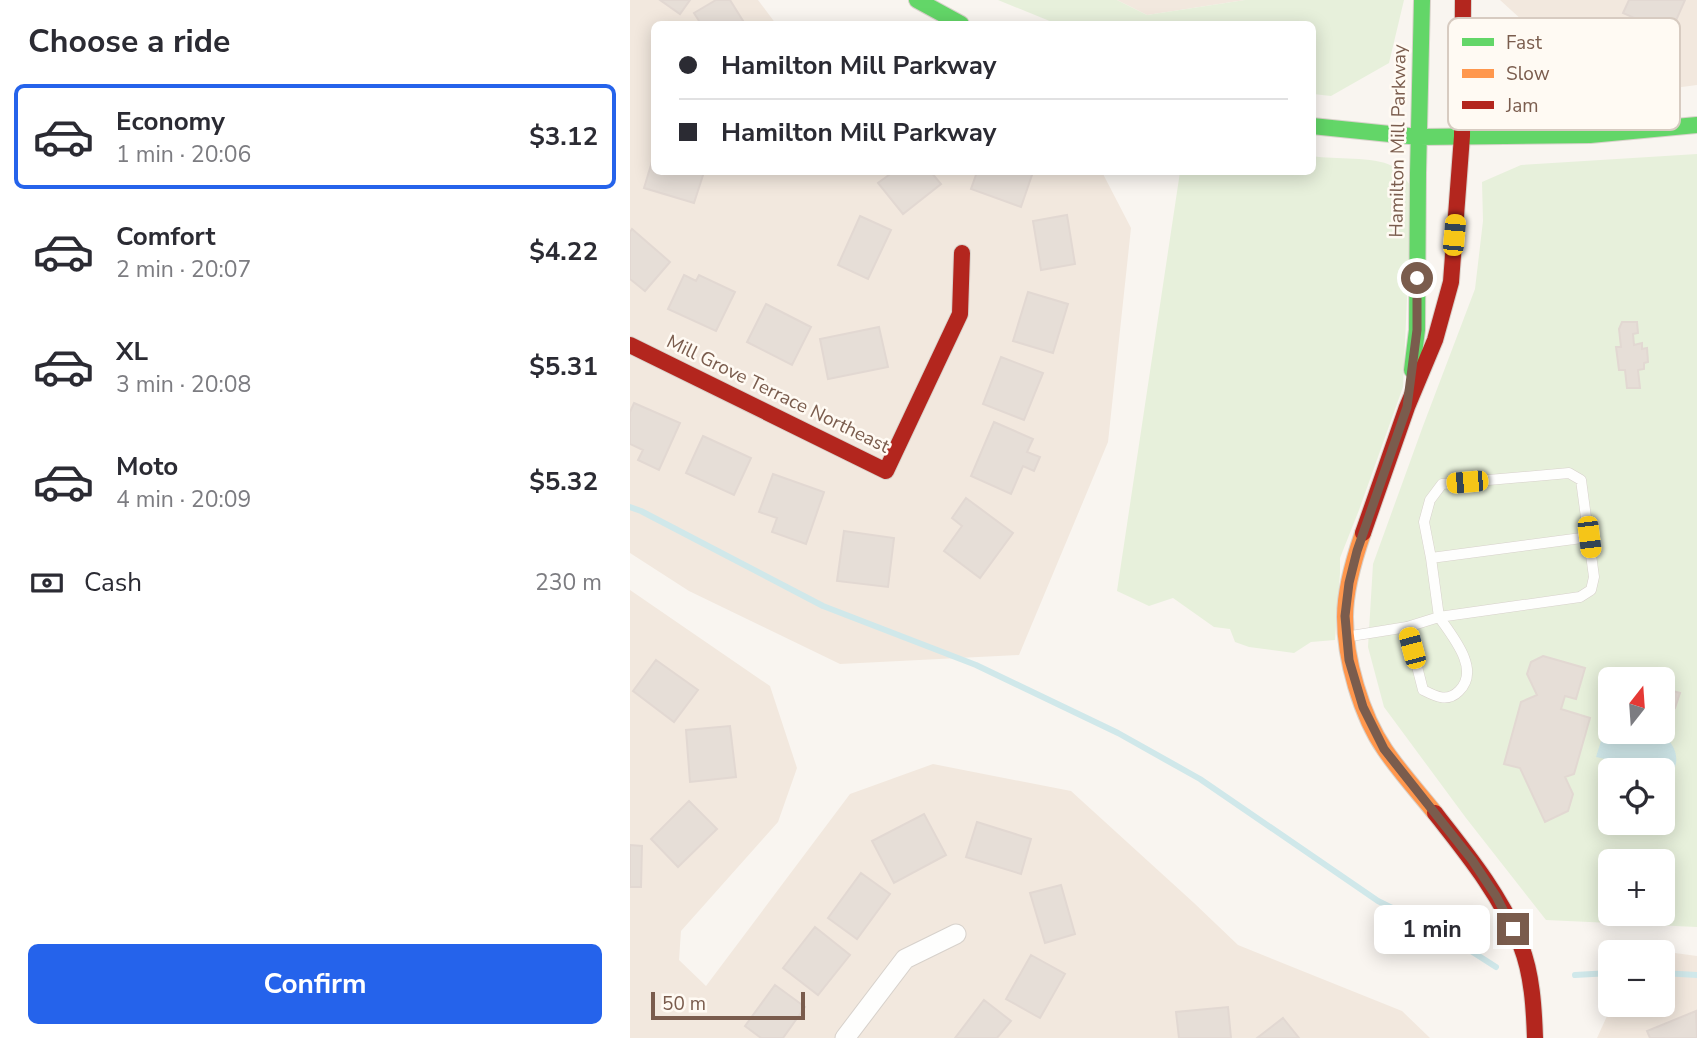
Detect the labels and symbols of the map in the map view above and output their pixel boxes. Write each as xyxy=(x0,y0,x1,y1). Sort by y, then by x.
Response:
legend xyxy=(1448,18,1680,130)
text: Fast xyxy=(1506,30,1542,56)
street label: Hamilton Mill Parkway xyxy=(1383,44,1413,238)
text: Slow xyxy=(1506,61,1550,87)
text: Jam xyxy=(1505,93,1539,119)
car xyxy=(1442,213,1467,257)
route start xyxy=(1401,262,1433,294)
street label: Mill Grove Terrace Northeast xyxy=(662,329,894,459)
car xyxy=(1446,470,1489,494)
car xyxy=(1577,515,1602,559)
car xyxy=(1397,625,1428,671)
north arrow xyxy=(1598,667,1675,744)
callout: 1 min xyxy=(1373,904,1488,954)
route end xyxy=(1497,913,1529,945)
scale bar xyxy=(651,989,805,1021)

